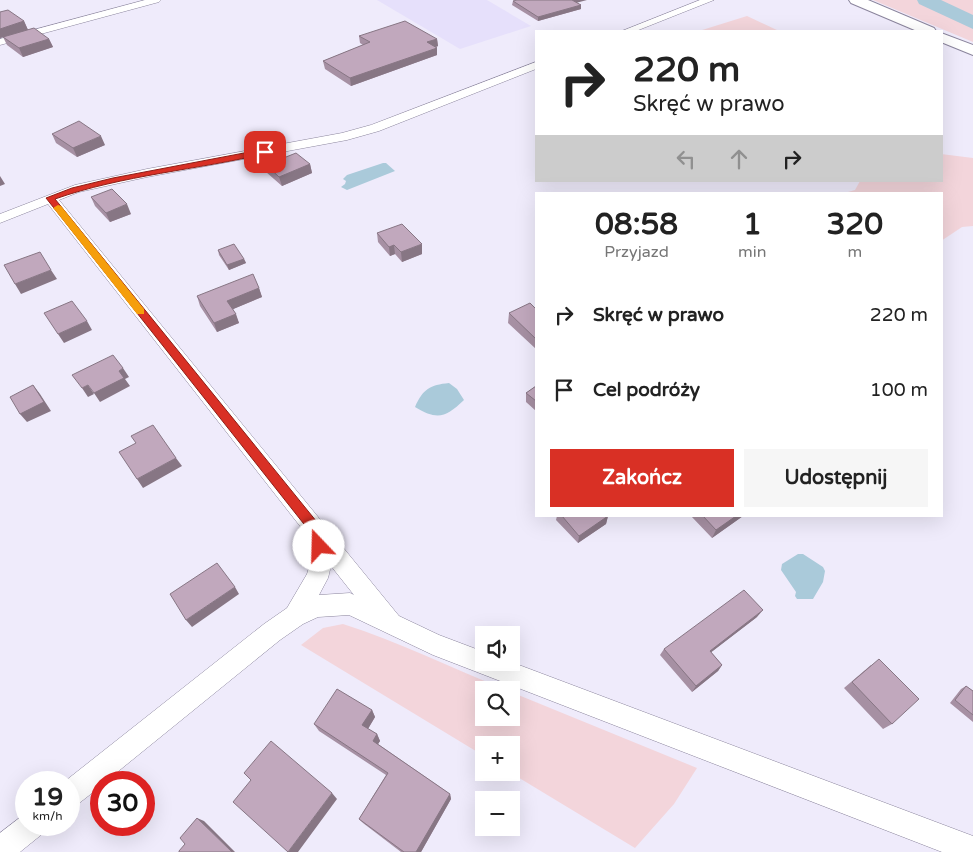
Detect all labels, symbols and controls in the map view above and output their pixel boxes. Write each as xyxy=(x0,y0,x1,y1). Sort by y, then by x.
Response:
text: 220 m xyxy=(633,49,740,91)
icon: right xyxy=(550,50,615,115)
text: Skręć w prawo xyxy=(633,91,785,117)
pin xyxy=(244,131,286,173)
icon: arrive xyxy=(251,138,279,166)
icon: left xyxy=(672,145,700,173)
icon: ahead xyxy=(725,145,753,173)
icon: right xyxy=(778,145,806,173)
text: 08:58 xyxy=(595,206,678,243)
text: 1 xyxy=(743,206,762,243)
text: 320 xyxy=(827,206,883,243)
text: Przyjazd xyxy=(604,242,669,262)
text: min xyxy=(738,242,767,262)
text: m xyxy=(847,242,862,262)
icon: right xyxy=(550,301,578,329)
text: Skręć w prawo xyxy=(593,304,724,326)
text: 220 m xyxy=(870,304,928,326)
icon: arrive xyxy=(550,376,578,404)
text: Cel podróży xyxy=(593,379,700,401)
text: 100 m xyxy=(870,379,928,401)
button: Zakończ xyxy=(550,449,734,507)
button: Udostępnij xyxy=(744,449,928,507)
position arrow xyxy=(292,519,344,571)
map controls xyxy=(475,626,520,836)
button: sound xyxy=(475,626,520,671)
button: search xyxy=(475,681,520,726)
button: + xyxy=(475,736,520,781)
speed limit sign: 30 xyxy=(90,771,155,836)
text: 19 xyxy=(32,782,63,812)
button: − xyxy=(475,791,520,836)
text: km/h xyxy=(32,809,63,823)

